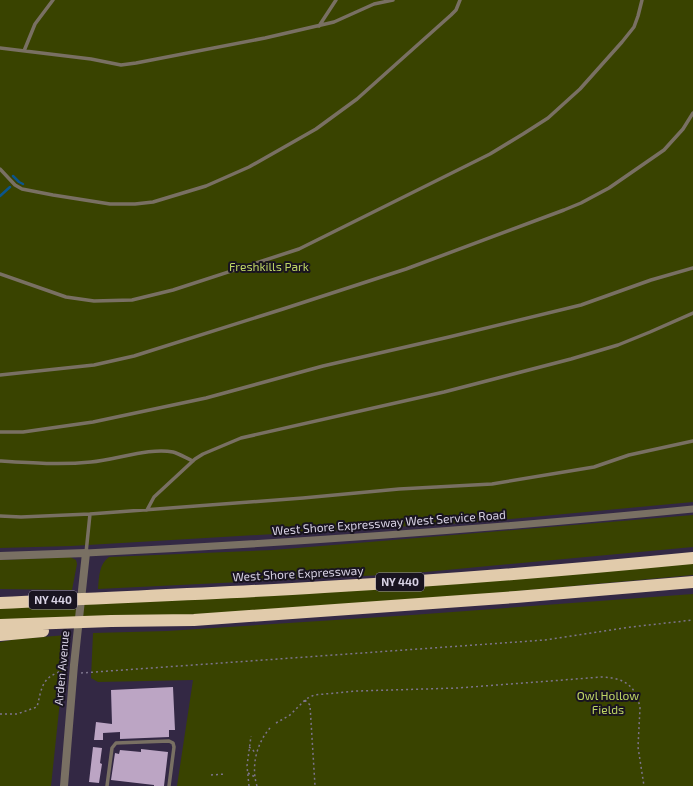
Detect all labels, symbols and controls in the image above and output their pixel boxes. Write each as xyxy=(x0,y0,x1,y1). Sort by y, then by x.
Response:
park label: Freshkills Park xyxy=(229,259,309,273)
street label: West Shore Expressway West Service Road xyxy=(272,507,506,537)
street label: West Shore Expressway xyxy=(232,563,365,583)
road number: NY 440 xyxy=(376,573,424,591)
road number: NY 440 xyxy=(29,591,77,609)
street label: Arden Avenue xyxy=(51,630,71,706)
park label: Owl Hollow Fields xyxy=(577,688,639,716)

